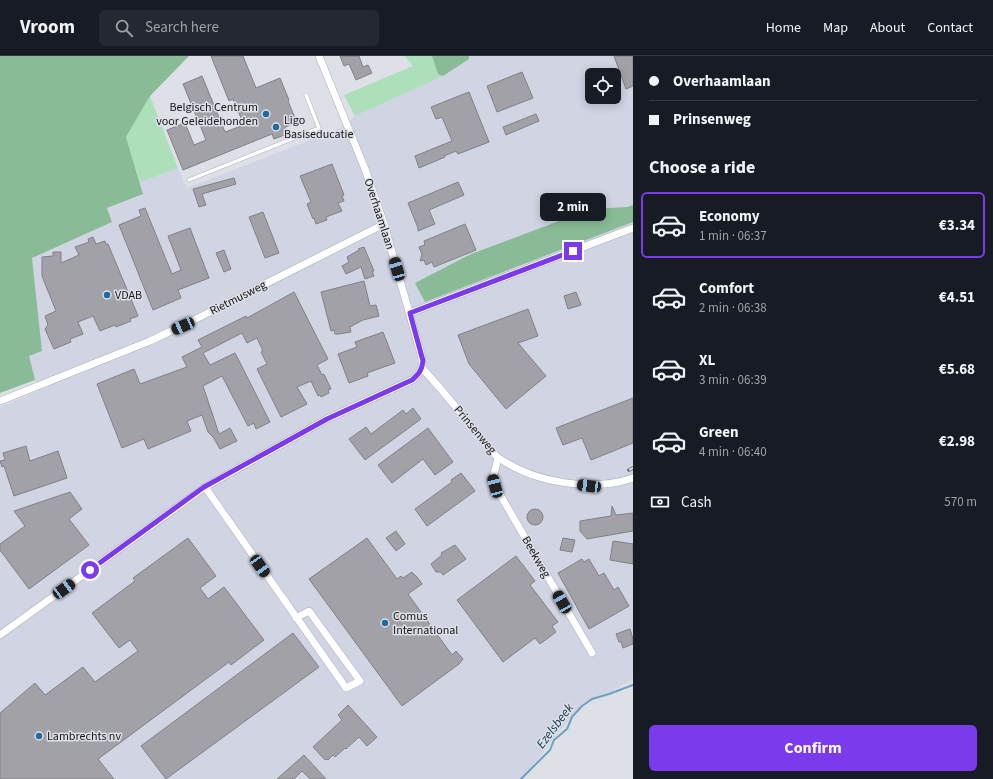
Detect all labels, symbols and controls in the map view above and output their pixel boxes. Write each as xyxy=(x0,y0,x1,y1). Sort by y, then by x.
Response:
search box xyxy=(99,10,379,46)
text: Vroom xyxy=(20,14,75,41)
icon: search xyxy=(113,17,135,39)
text: Search here xyxy=(145,17,219,38)
text: Home xyxy=(766,18,801,38)
text: Map xyxy=(823,18,848,38)
text: About xyxy=(870,18,905,38)
text: Contact xyxy=(927,18,973,38)
map controls xyxy=(585,68,621,104)
button: locate xyxy=(585,68,621,104)
text: Overhaamlaan xyxy=(673,71,771,92)
place label: Belgisch Centrum voor Geleidehonden xyxy=(156,99,258,130)
marker: Belgisch Centrum voor Geleidehonden xyxy=(261,109,271,119)
text: Prinsenweg xyxy=(673,109,751,130)
place label: Ligo Basiseducatie xyxy=(284,112,353,143)
marker: Ligo Basiseducatie xyxy=(271,122,281,132)
text: Choose a ride xyxy=(649,155,755,180)
street label: Overhaamlaan xyxy=(359,176,399,252)
callout: 2 min xyxy=(540,193,606,221)
text: 2 min xyxy=(557,198,589,216)
text: Economy xyxy=(699,206,760,227)
icon: car xyxy=(651,207,687,243)
text: €3.34 xyxy=(939,215,975,236)
text: 1 min · 06:37 xyxy=(699,227,767,245)
route end xyxy=(564,242,582,260)
car xyxy=(388,256,406,282)
street label: Rietmusweg xyxy=(207,276,269,320)
text: Comfort xyxy=(699,278,754,299)
icon: car xyxy=(651,279,687,315)
place label: VDAB xyxy=(115,287,142,304)
text: €4.51 xyxy=(939,287,975,308)
marker: VDAB xyxy=(102,290,112,300)
text: 2 min · 06:38 xyxy=(699,299,767,317)
car xyxy=(170,316,196,336)
text: XL xyxy=(699,350,715,371)
icon: car xyxy=(651,351,687,387)
text: €5.68 xyxy=(939,359,975,380)
text: 3 min · 06:39 xyxy=(699,371,767,389)
street label: Prinsenweg xyxy=(450,402,500,458)
text: Green xyxy=(699,422,739,443)
icon: car xyxy=(651,423,687,459)
text: €2.98 xyxy=(939,431,975,452)
text: 4 min · 06:40 xyxy=(699,443,767,461)
car xyxy=(486,473,504,499)
car xyxy=(576,479,602,493)
icon: cash xyxy=(649,491,671,513)
text: Cash xyxy=(681,492,712,513)
text: 570 m xyxy=(944,493,977,511)
street label: Beekweg xyxy=(517,533,555,581)
car xyxy=(248,553,272,579)
route start xyxy=(81,561,99,579)
car xyxy=(51,577,77,601)
car xyxy=(551,589,573,615)
place label: Comus International xyxy=(393,608,458,639)
marker: Comus International xyxy=(380,618,390,628)
water label: Ezelsbeek xyxy=(532,699,578,752)
button: Confirm xyxy=(649,725,977,771)
place label: Lambrechts nv xyxy=(47,728,121,745)
marker: Lambrechts nv xyxy=(34,731,44,741)

